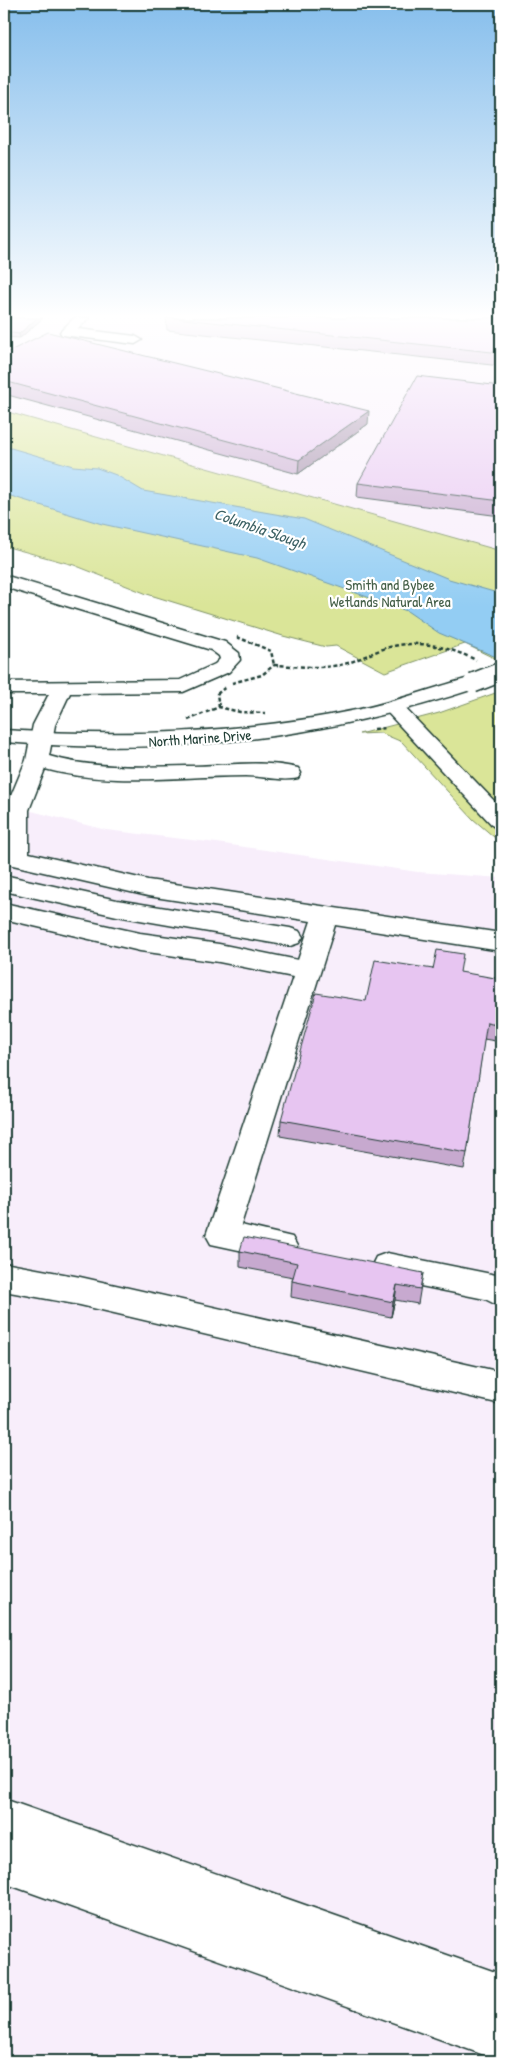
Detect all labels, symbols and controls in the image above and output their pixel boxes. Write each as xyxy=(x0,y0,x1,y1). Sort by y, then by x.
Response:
water label: Columbia Slough xyxy=(211,502,310,554)
park label: Smith and Bybee Wetlands Natural Area xyxy=(329,574,451,612)
street label: North Marine Drive xyxy=(148,724,252,752)

